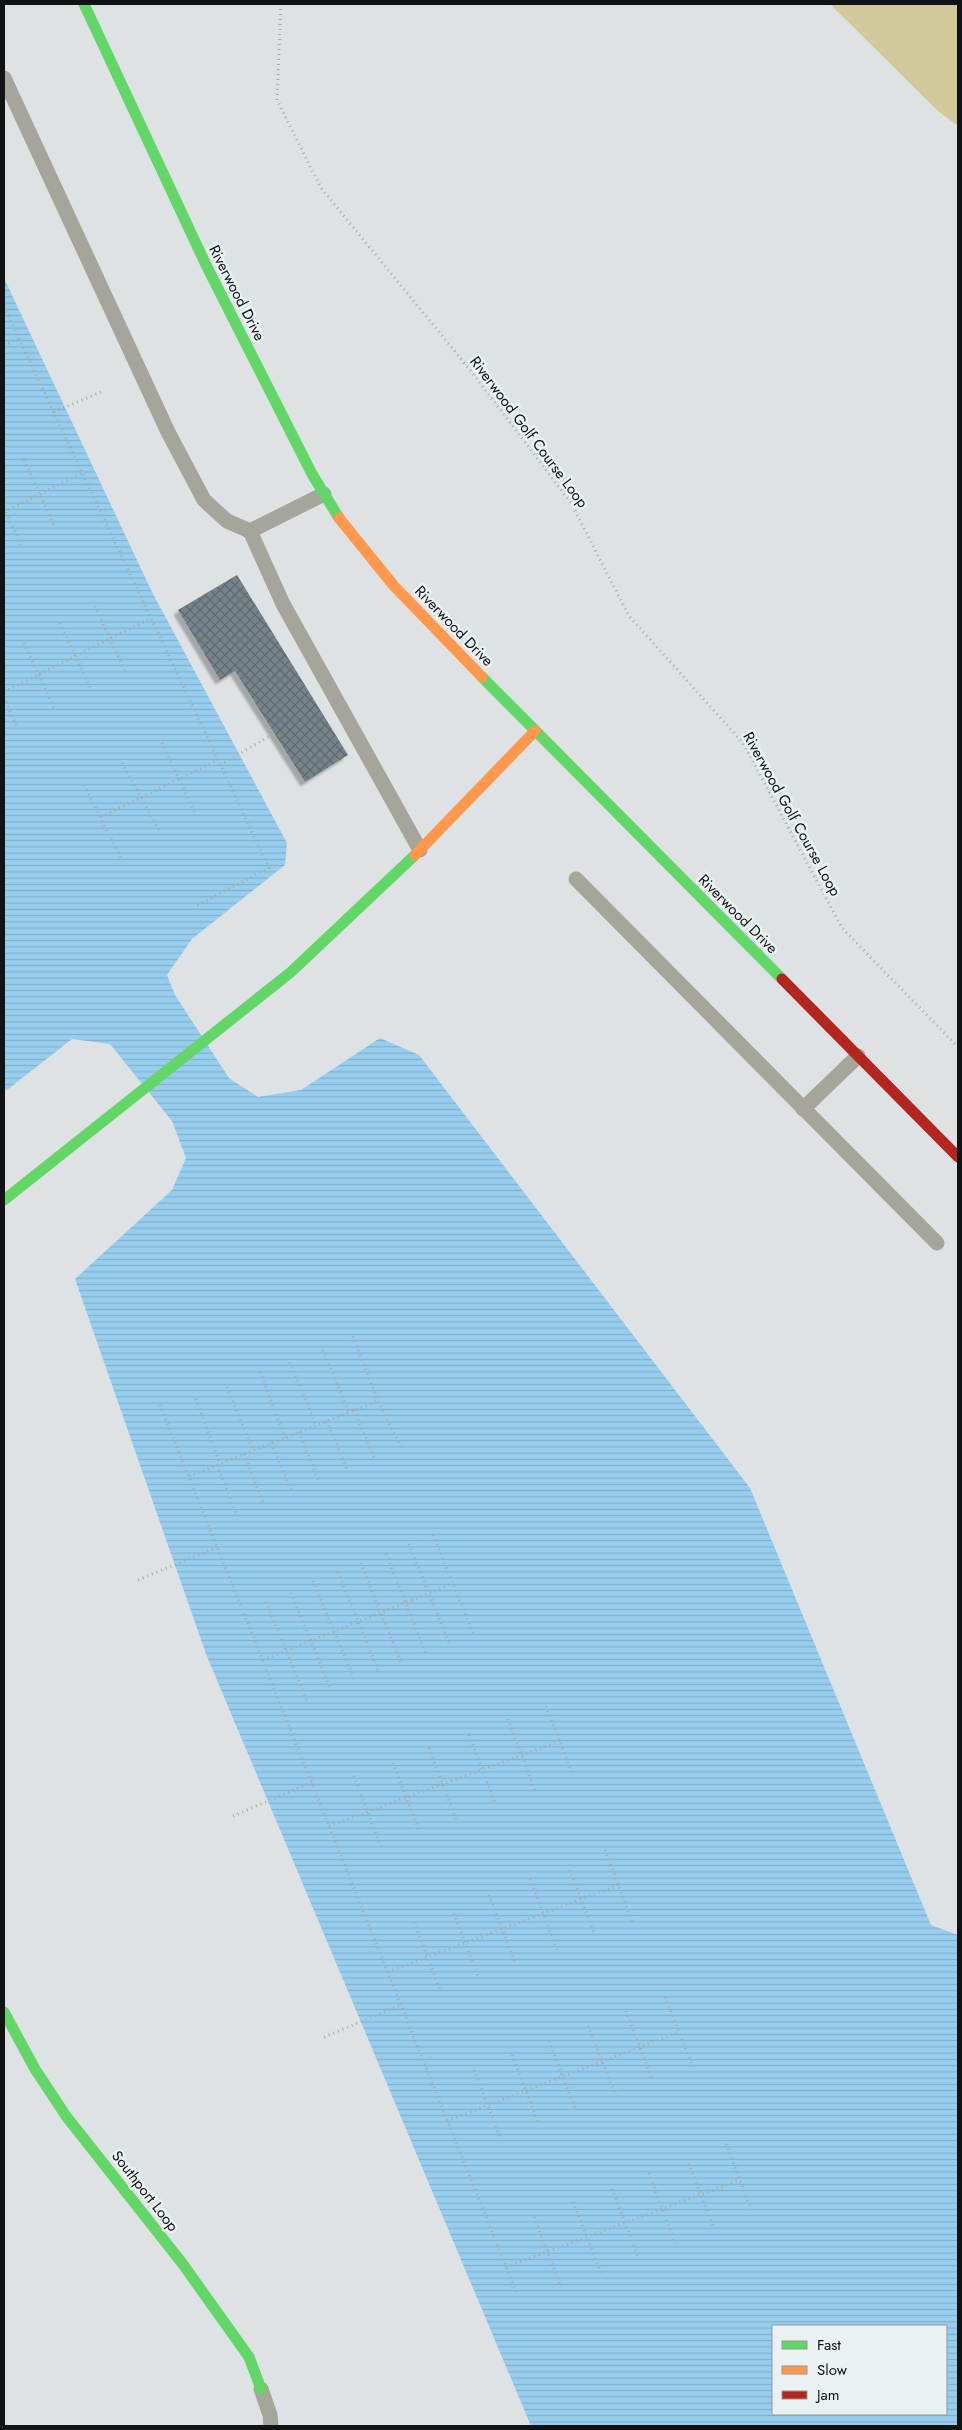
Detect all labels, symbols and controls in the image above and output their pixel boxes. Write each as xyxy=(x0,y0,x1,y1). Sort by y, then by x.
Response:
street label: Riverwood Drive xyxy=(203,241,271,345)
street label: Riverwood Golf Course Loop xyxy=(465,352,594,513)
street label: Riverwood Drive xyxy=(410,581,498,672)
street label: Riverwood Golf Course Loop xyxy=(738,728,847,901)
street label: Riverwood Drive xyxy=(693,869,783,959)
street label: Southport Loop xyxy=(106,2146,184,2237)
legend xyxy=(772,2325,947,2415)
text: Fast xyxy=(817,2334,841,2356)
text: Slow xyxy=(817,2359,848,2381)
text: Jam xyxy=(815,2384,840,2406)

